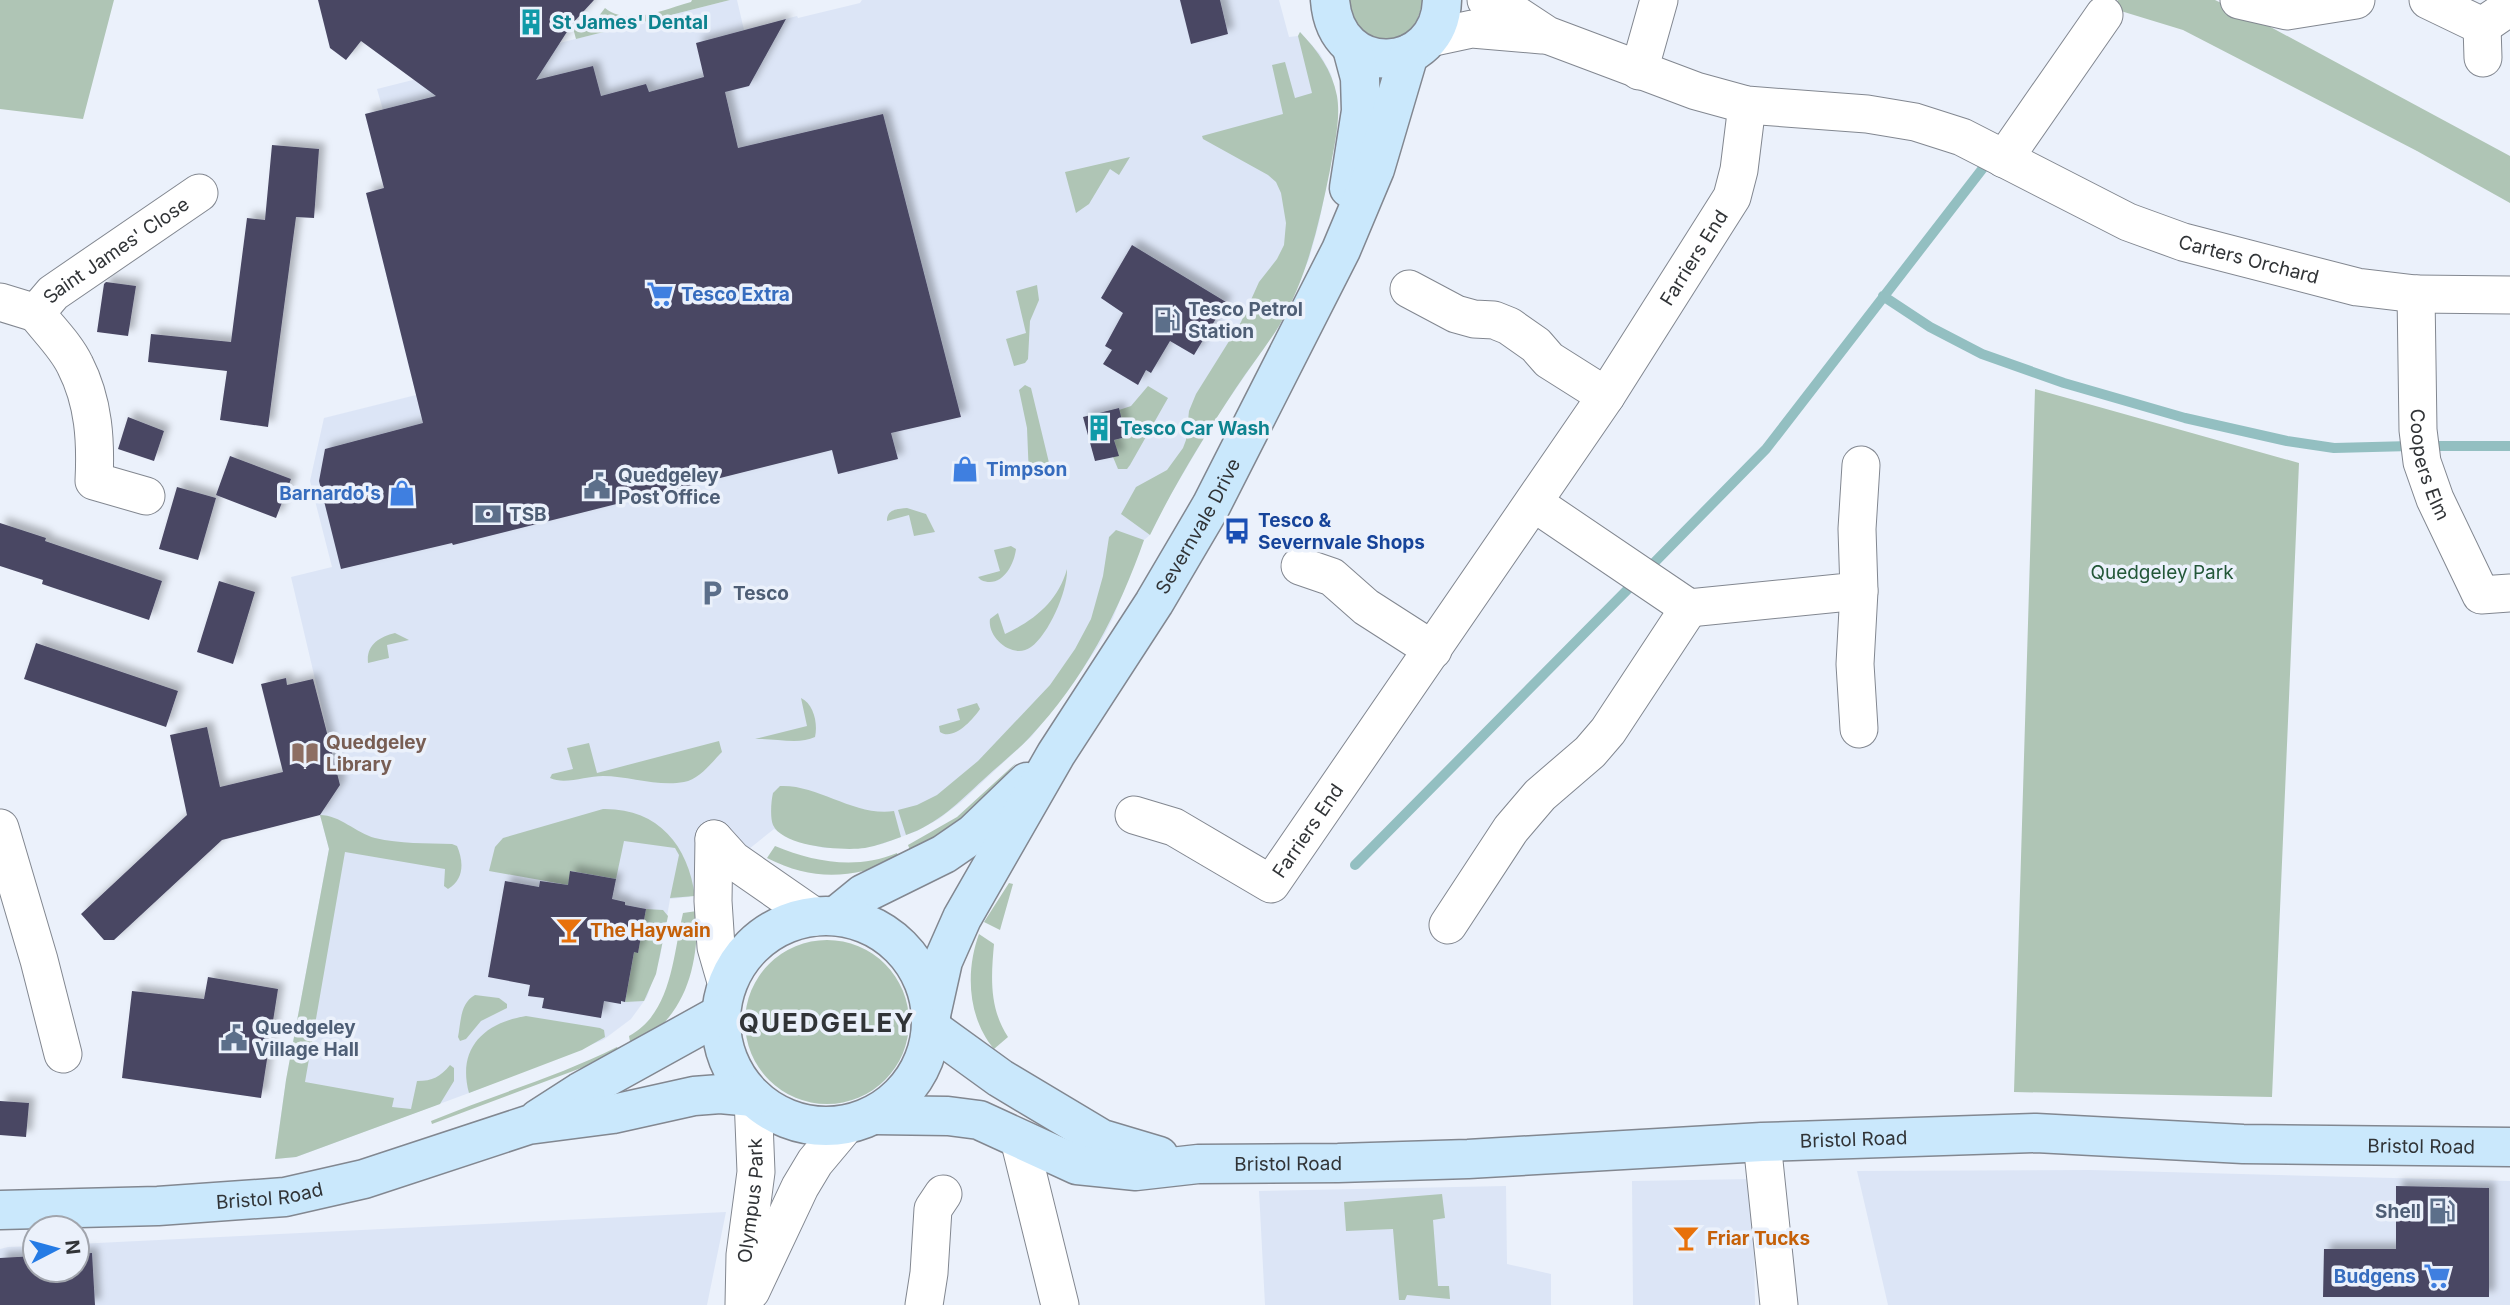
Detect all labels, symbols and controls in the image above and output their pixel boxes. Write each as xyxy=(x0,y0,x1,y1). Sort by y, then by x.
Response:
building icon: St James' Dental xyxy=(516,7,546,37)
place label: St James' Dental xyxy=(552,11,708,34)
street label: Saint James' Close xyxy=(38,192,193,308)
street label: Farriers End xyxy=(1655,206,1733,310)
street label: Carters Orchard xyxy=(2176,230,2321,289)
supermarket icon: Tesco Extra xyxy=(645,279,675,309)
place label: Tesco Extra xyxy=(681,283,790,306)
place label: Tesco Petrol Station xyxy=(1188,298,1303,343)
fuel station icon: Tesco Petrol Station xyxy=(1152,305,1182,335)
street label: Coopers Elm xyxy=(2406,409,2454,524)
building icon: Tesco Car Wash xyxy=(1084,413,1114,443)
place label: Tesco Car Wash xyxy=(1120,417,1270,440)
shop icon: Timpson xyxy=(950,454,980,484)
street label: Severnvale Drive xyxy=(1151,454,1245,598)
place label: Timpson xyxy=(986,458,1067,481)
place label: Quedgeley Post Office xyxy=(618,464,721,509)
public building icon: Quedgeley Post Office xyxy=(582,471,612,501)
shop icon: Barnardo's xyxy=(387,478,417,508)
place label: Barnardo's xyxy=(279,482,381,505)
bank icon: TSB xyxy=(473,499,503,529)
place label: TSB xyxy=(509,503,547,526)
place label: Tesco & Severnvale Shops xyxy=(1258,509,1425,554)
bus stop icon: Tesco & Severnvale Shops xyxy=(1222,516,1252,546)
park label: Quedgeley Park xyxy=(2090,561,2234,584)
parking icon: Tesco xyxy=(697,578,727,608)
place label: Tesco xyxy=(733,582,789,605)
place label: Quedgeley Library xyxy=(326,731,427,776)
library icon: Quedgeley Library xyxy=(290,738,320,768)
street label: Farriers End xyxy=(1268,780,1348,882)
bar icon: The Haywain xyxy=(554,915,584,945)
place label: The Haywain xyxy=(590,919,711,942)
district label: QUEDGELEY xyxy=(739,1007,915,1038)
place label: Quedgeley Village Hall xyxy=(255,1016,359,1061)
public building icon: Quedgeley Village Hall xyxy=(219,1023,249,1053)
street label: Bristol Road xyxy=(1799,1126,1908,1153)
street label: Bristol Road xyxy=(2367,1134,2475,1159)
street label: Olympus Park xyxy=(734,1137,769,1263)
street label: Bristol Road xyxy=(1234,1152,1342,1176)
street label: Bristol Road xyxy=(215,1178,325,1214)
fuel station icon: Shell xyxy=(2427,1196,2457,1226)
place label: Shell xyxy=(2375,1200,2421,1223)
north arrow xyxy=(21,1214,91,1284)
bar icon: Friar Tucks xyxy=(1671,1223,1701,1253)
place label: Friar Tucks xyxy=(1707,1227,1810,1250)
text: N xyxy=(60,1239,85,1256)
supermarket icon: Budgens xyxy=(2422,1261,2452,1291)
place label: Budgens xyxy=(2334,1265,2416,1288)

